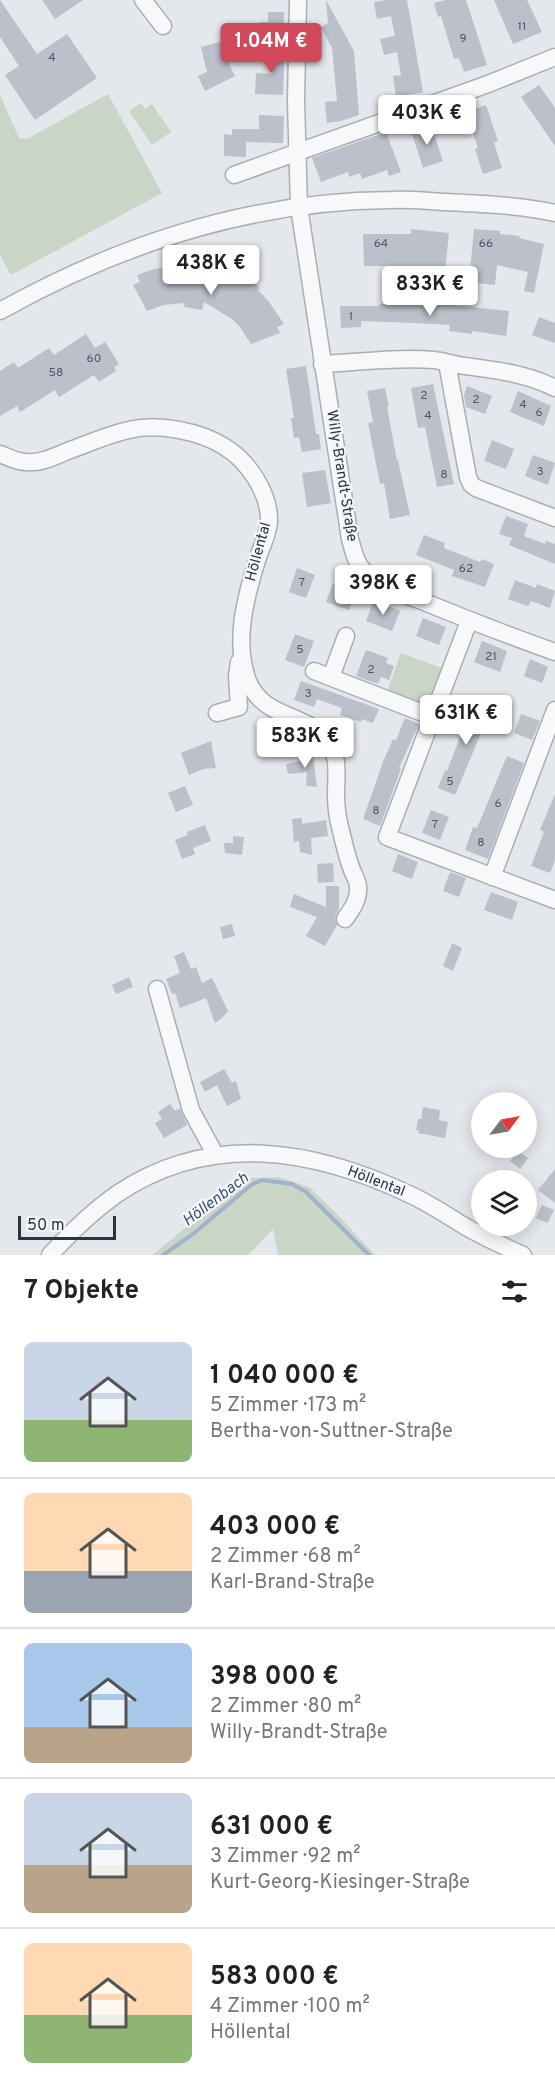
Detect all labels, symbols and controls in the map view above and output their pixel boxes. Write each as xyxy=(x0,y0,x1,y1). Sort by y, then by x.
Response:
house number: 11 xyxy=(518,19,526,35)
pin: 1.04M € xyxy=(216,23,326,74)
text: 1.04M € xyxy=(235,29,307,55)
house number: 9 xyxy=(459,31,467,47)
house number: 4 xyxy=(48,50,56,66)
pin: 403K € xyxy=(378,95,476,146)
text: 403K € xyxy=(392,101,462,127)
house number: 64 xyxy=(374,236,388,252)
house number: 66 xyxy=(479,236,493,252)
pin: 438K € xyxy=(162,245,260,296)
text: 438K € xyxy=(176,251,246,277)
pin: 833K € xyxy=(381,266,479,317)
text: 833K € xyxy=(396,272,464,298)
house number: 1 xyxy=(349,309,353,325)
house number: 60 xyxy=(87,351,101,367)
house number: 58 xyxy=(49,365,63,381)
house number: 2 xyxy=(420,388,428,404)
house number: 2 xyxy=(472,392,480,408)
house number: 4 xyxy=(519,397,527,413)
house number: 6 xyxy=(535,405,543,421)
house number: 4 xyxy=(424,408,432,424)
street label: Willy-Brandt-Straße xyxy=(321,409,361,543)
house number: 3 xyxy=(536,464,544,480)
house number: 8 xyxy=(440,467,448,483)
street label: Höllental xyxy=(242,520,276,584)
house number: 62 xyxy=(459,561,473,577)
pin: 398K € xyxy=(334,565,432,616)
text: 398K € xyxy=(349,571,417,597)
house number: 7 xyxy=(299,575,305,591)
house number: 5 xyxy=(296,642,304,658)
house number: 21 xyxy=(485,649,497,665)
house number: 2 xyxy=(367,662,375,678)
house number: 3 xyxy=(304,686,312,702)
pin: 631K € xyxy=(417,695,515,746)
text: 631K € xyxy=(434,701,498,727)
pin: 583K € xyxy=(256,718,354,769)
text: 583K € xyxy=(271,724,339,750)
house number: 5 xyxy=(446,774,454,790)
house number: 6 xyxy=(494,796,502,812)
house number: 8 xyxy=(372,803,380,819)
house number: 7 xyxy=(432,817,438,833)
house number: 8 xyxy=(477,835,485,851)
north arrow xyxy=(471,1092,537,1158)
map controls xyxy=(471,1092,537,1236)
street label: Höllental xyxy=(344,1162,408,1202)
water label: Höllenbach xyxy=(179,1168,253,1231)
button: layers xyxy=(471,1170,537,1236)
scale bar xyxy=(18,1213,116,1240)
text: 50 m xyxy=(27,1216,65,1236)
text: 7 Objekte xyxy=(24,1275,139,1308)
icon: filters xyxy=(498,1275,531,1308)
text: 1 040 000 € xyxy=(210,1360,359,1393)
icon: home xyxy=(72,1366,144,1438)
text: 5 Zimmer · 173 m² xyxy=(210,1393,366,1419)
text: Bertha-von-Suttner-Straße xyxy=(210,1419,453,1445)
text: 403 000 € xyxy=(210,1511,340,1544)
icon: home xyxy=(72,1517,144,1589)
text: 2 Zimmer · 68 m² xyxy=(210,1544,361,1570)
text: Karl-Brand-Straße xyxy=(210,1570,374,1596)
text: 398 000 € xyxy=(210,1661,339,1694)
icon: home xyxy=(72,1667,144,1739)
text: 2 Zimmer · 80 m² xyxy=(210,1694,361,1720)
text: Willy-Brandt-Straße xyxy=(210,1720,387,1746)
text: 631 000 € xyxy=(210,1811,333,1844)
icon: home xyxy=(72,1817,144,1889)
text: 3 Zimmer · 92 m² xyxy=(210,1844,360,1870)
text: Kurt-Georg-Kiesinger-Straße xyxy=(210,1870,470,1896)
text: 583 000 € xyxy=(210,1961,339,1994)
icon: home xyxy=(72,1967,144,2039)
text: 4 Zimmer · 100 m² xyxy=(210,1994,370,2020)
text: Höllental xyxy=(210,2020,291,2046)

